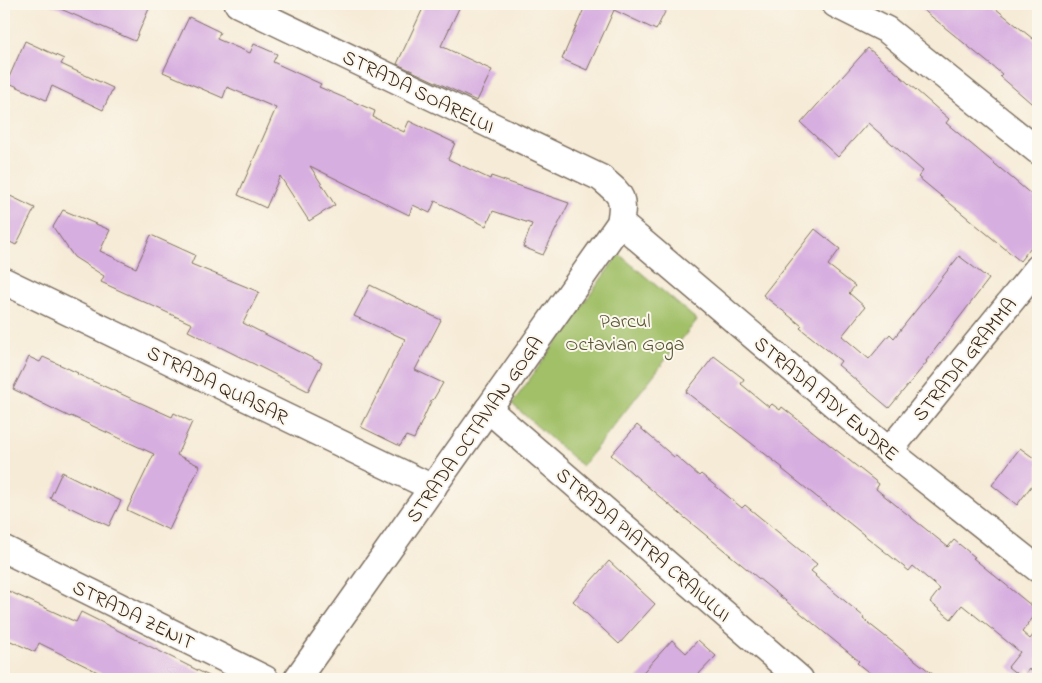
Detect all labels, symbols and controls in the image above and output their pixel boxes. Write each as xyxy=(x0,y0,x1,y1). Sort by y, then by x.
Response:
street label: STRADA SOARELUI xyxy=(337,44,499,143)
street label: STRADA GRAMMA xyxy=(907,292,1025,429)
park label: Parcul Octavian Goga xyxy=(565,308,685,361)
street label: STRADA ADY ENDRE xyxy=(746,330,904,469)
street label: STRADA OCTAVIAN GOGA xyxy=(400,331,552,530)
street label: STRADA QUASAR xyxy=(141,340,293,433)
street label: STRADA PIATRA CRAIULUI xyxy=(549,462,736,630)
street label: STRADA ZENIT xyxy=(67,574,199,658)

